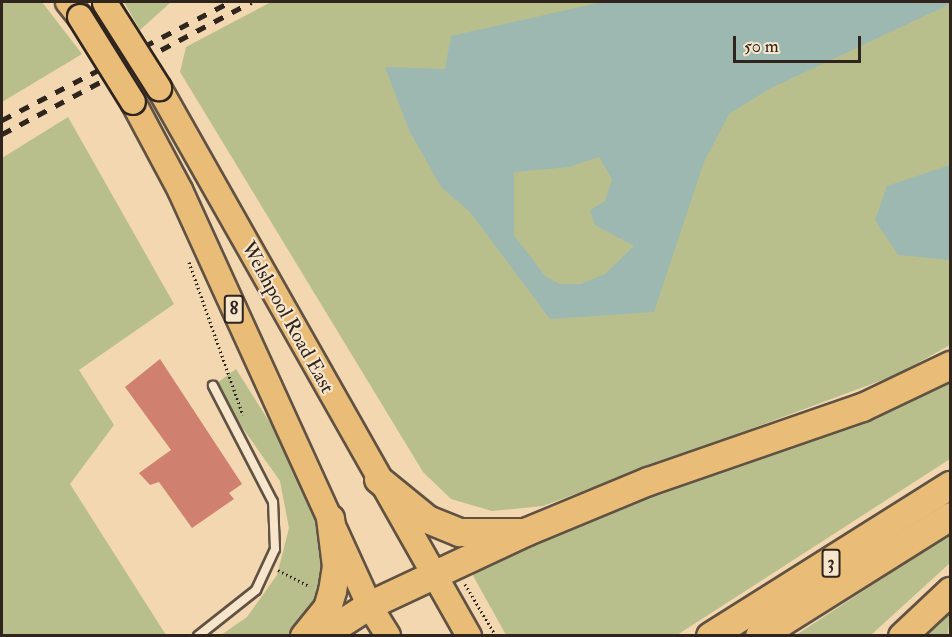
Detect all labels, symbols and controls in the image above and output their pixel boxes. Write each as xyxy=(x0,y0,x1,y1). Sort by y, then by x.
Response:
scale bar xyxy=(736,24,864,62)
text: 50 m xyxy=(744,35,779,58)
street label: Welshpool Road East xyxy=(236,237,340,397)
road number: 8 xyxy=(224,294,244,324)
road number: 3 xyxy=(820,548,842,578)

